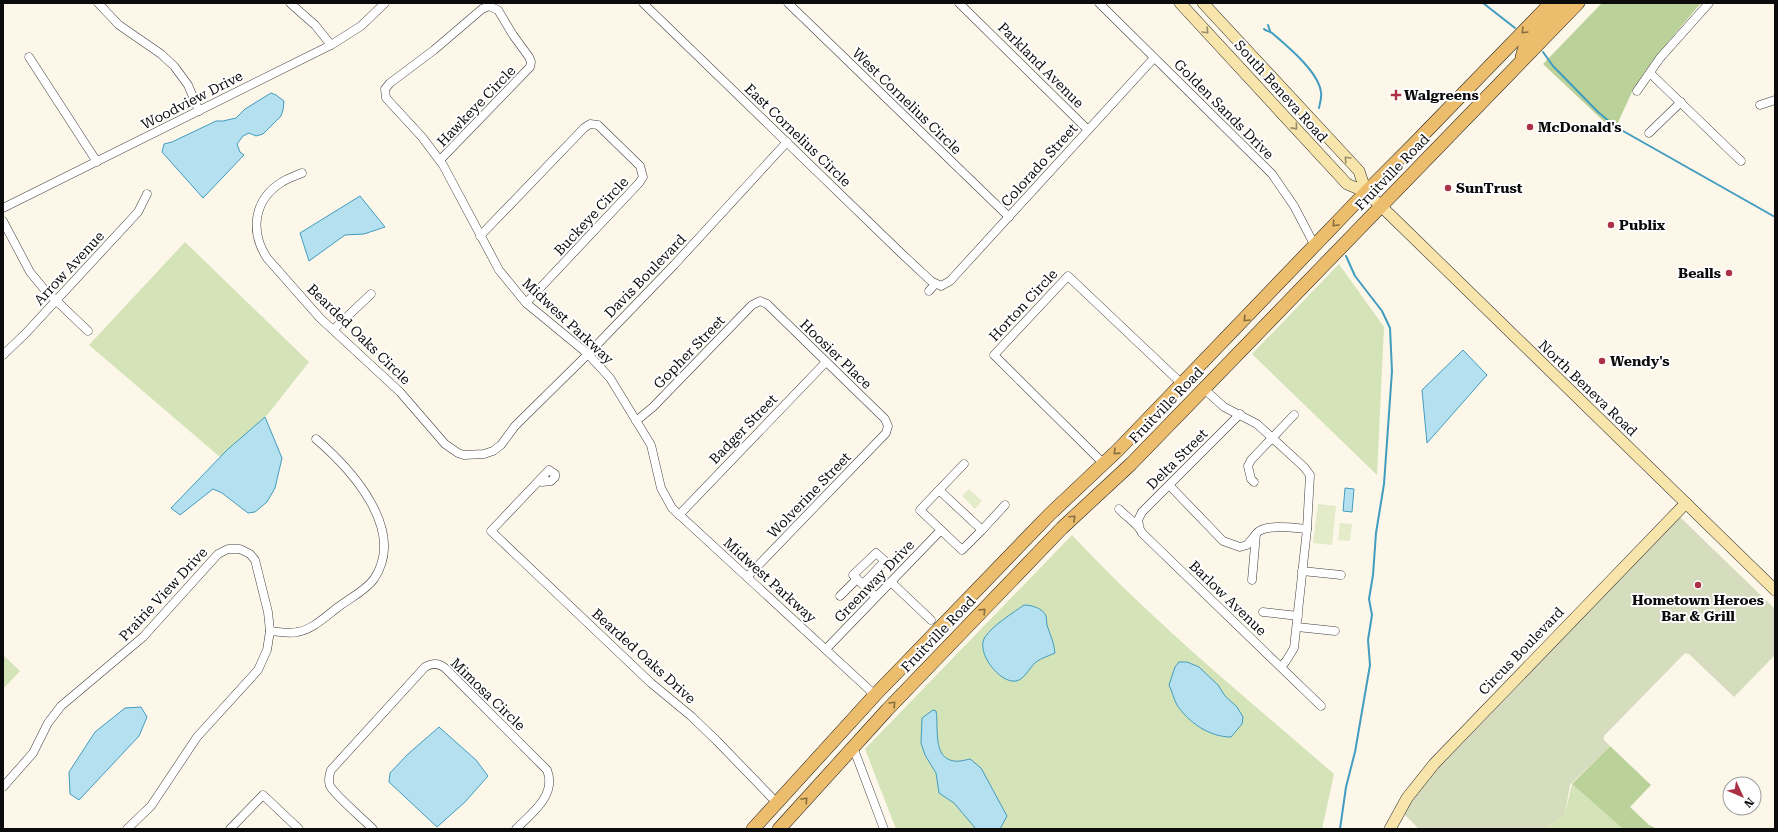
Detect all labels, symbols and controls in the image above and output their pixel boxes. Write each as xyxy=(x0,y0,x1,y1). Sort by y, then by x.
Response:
street label: Parkland Avenue xyxy=(995,19,1087,111)
one-way arrow xyxy=(1202,26,1209,34)
one-way arrow xyxy=(1521,26,1529,34)
street label: South Beneva Road xyxy=(1231,37,1331,145)
street label: West Cornelius Circle xyxy=(849,45,965,158)
street label: Golden Sands Drive xyxy=(1171,56,1277,162)
street label: Hawkeye Circle xyxy=(434,62,519,150)
street label: Woodview Drive xyxy=(139,67,246,132)
street label: East Cornelius Circle xyxy=(742,80,854,190)
place label: Walgreens xyxy=(1404,87,1479,103)
marker: Walgreens xyxy=(1391,90,1401,100)
place label: McDonald's xyxy=(1538,119,1621,135)
street label: Colorado Street xyxy=(998,120,1080,210)
one-way arrow xyxy=(1290,122,1297,129)
marker: McDonald's xyxy=(1525,122,1535,132)
street label: Fruitville Road xyxy=(1352,131,1432,213)
one-way arrow xyxy=(1345,156,1352,163)
street label: Buckeye Circle xyxy=(551,173,632,258)
place label: SunTrust xyxy=(1456,180,1523,196)
marker: SunTrust xyxy=(1443,183,1453,193)
place label: Publix xyxy=(1619,217,1666,233)
one-way arrow xyxy=(1332,219,1340,227)
marker: Publix xyxy=(1606,220,1616,230)
street label: Arrow Avenue xyxy=(31,228,107,308)
street label: Davis Boulevard xyxy=(601,231,689,321)
place label: Bealls xyxy=(1678,265,1721,281)
street label: Horton Circle xyxy=(986,266,1061,344)
marker: Bealls xyxy=(1724,268,1734,278)
street label: Midwest Parkway xyxy=(519,275,617,368)
street label: Bearded Oaks Circle xyxy=(304,281,414,388)
street label: Gopher Street xyxy=(650,312,728,392)
one-way arrow xyxy=(1243,314,1250,321)
street label: Hoosier Place xyxy=(797,316,875,392)
street label: North Beneva Road xyxy=(1536,337,1641,439)
place label: Wendy's xyxy=(1610,353,1670,369)
marker: Wendy's xyxy=(1597,356,1607,366)
street label: Fruitville Road xyxy=(1126,364,1206,446)
street label: Badger Street xyxy=(706,391,780,467)
street label: Delta Street xyxy=(1143,425,1211,493)
one-way arrow xyxy=(1113,447,1121,455)
street label: Wolverine Street xyxy=(764,449,854,541)
one-way arrow xyxy=(1069,515,1076,522)
street label: Midwest Parkway xyxy=(721,534,820,626)
street label: Greenway Drive xyxy=(831,536,917,625)
street label: Prairie View Drive xyxy=(116,544,211,644)
street label: Barlow Avenue xyxy=(1186,557,1270,639)
marker: Hometown Heroes Bar & Grill xyxy=(1693,580,1703,590)
place label: Hometown Heroes Bar & Grill xyxy=(1632,592,1764,624)
street label: Fruitville Road xyxy=(898,593,978,675)
street label: Circus Boulevard xyxy=(1475,604,1567,698)
street label: Bearded Oaks Drive xyxy=(589,605,699,707)
one-way arrow xyxy=(978,608,986,616)
street label: Mimosa Circle xyxy=(448,655,529,734)
one-way arrow xyxy=(888,701,895,709)
north arrow xyxy=(1722,776,1762,816)
text: N xyxy=(1741,795,1756,811)
one-way arrow xyxy=(800,798,807,805)

